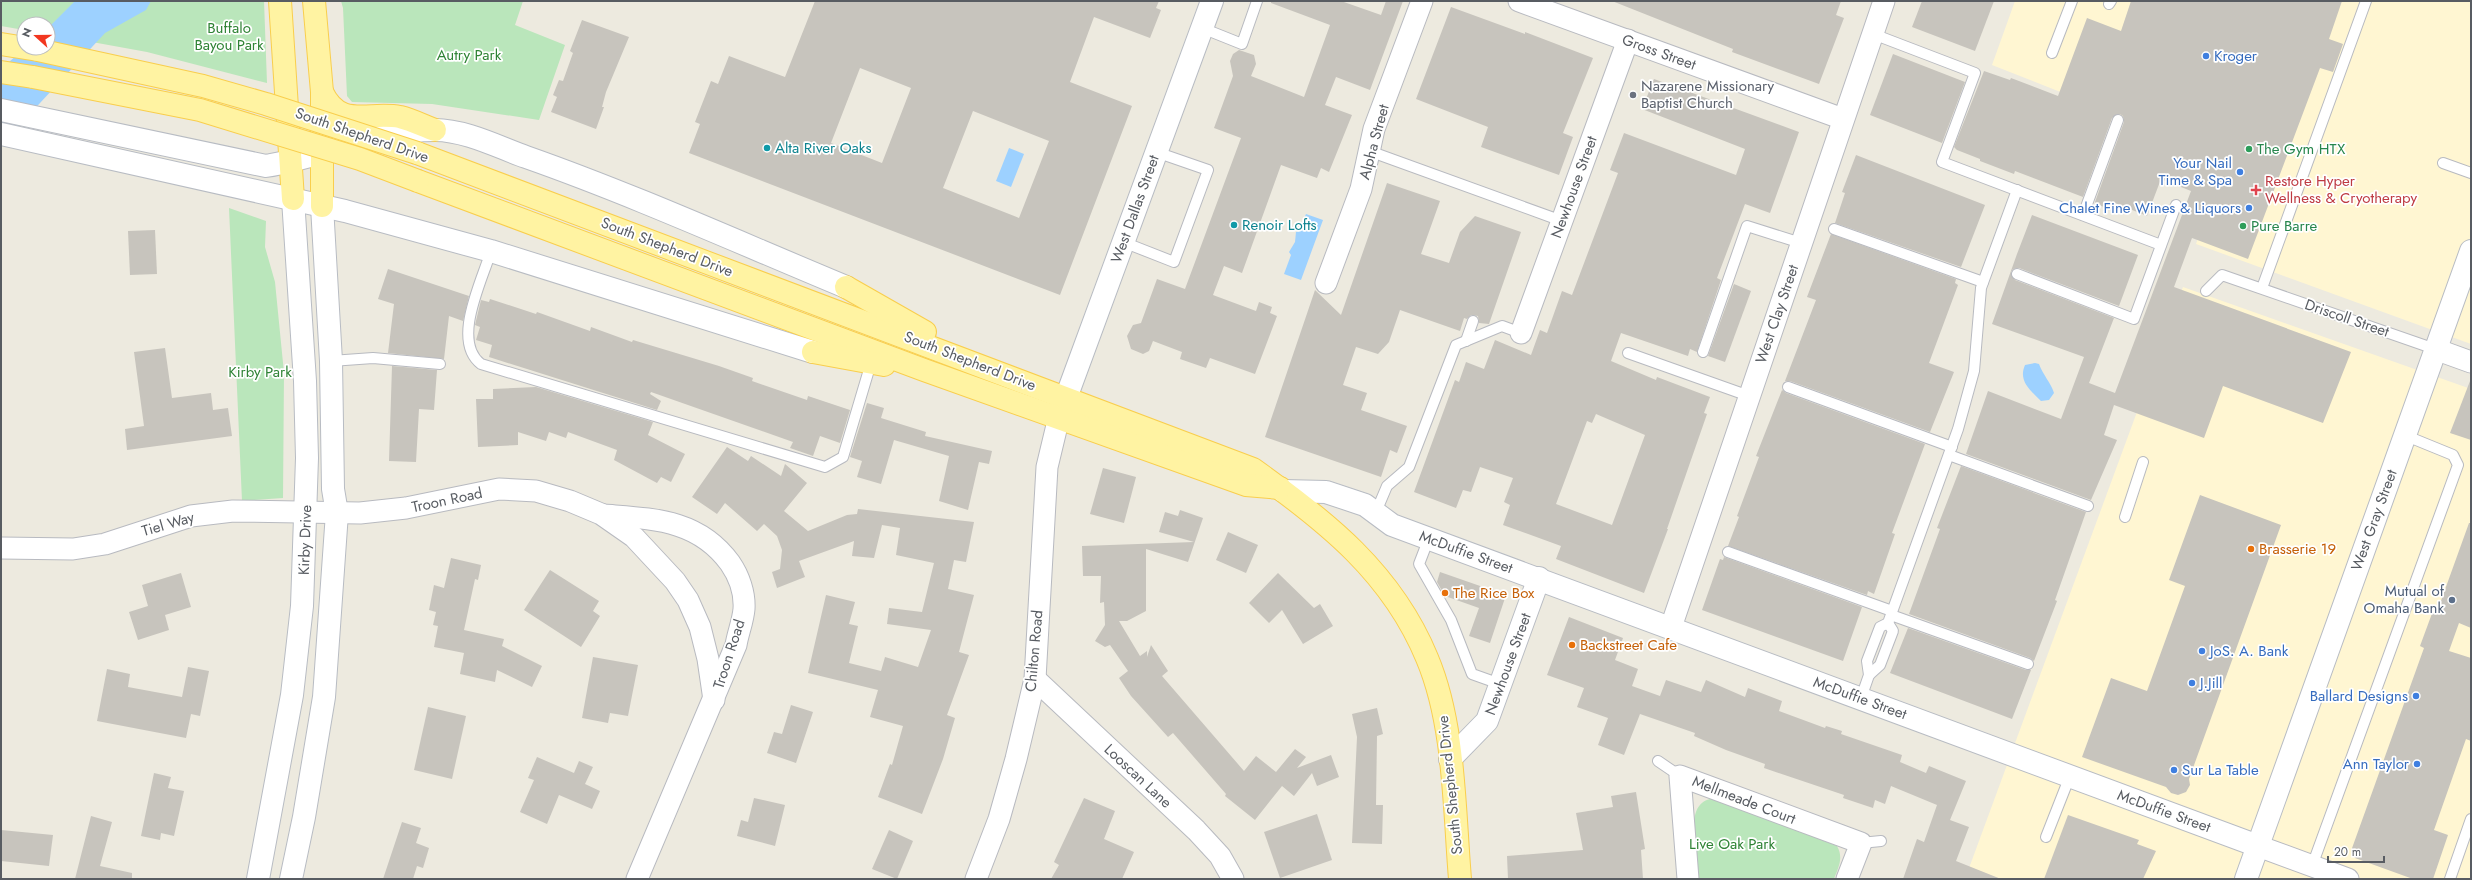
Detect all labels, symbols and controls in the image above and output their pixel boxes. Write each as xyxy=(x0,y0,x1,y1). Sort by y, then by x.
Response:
north arrow xyxy=(16,16,56,56)
park label: Buffalo Bayou Park xyxy=(194,17,264,56)
text: N xyxy=(18,25,36,39)
street label: Gross Street xyxy=(1619,28,1699,76)
park label: Autry Park xyxy=(437,44,502,66)
place label: Kroger xyxy=(2214,45,2258,67)
marker: Kroger xyxy=(2201,51,2211,61)
place label: Nazarene Missionary Baptist Church xyxy=(1641,75,1775,114)
marker: Nazarene Missionary Baptist Church xyxy=(1628,90,1638,100)
street label: Alpha Street xyxy=(1353,101,1395,182)
street label: South Shepherd Drive xyxy=(292,102,432,168)
street label: Newhouse Street xyxy=(1545,132,1603,241)
place label: Alta River Oaks xyxy=(775,137,871,159)
place label: The Gym HTX xyxy=(2257,138,2346,160)
marker: Alta River Oaks xyxy=(762,143,772,153)
marker: The Gym HTX xyxy=(2244,144,2254,154)
street label: West Dallas Street xyxy=(1105,152,1165,266)
place label: Your Nail Time & Spa xyxy=(2159,152,2232,191)
marker: Your Nail Time & Spa xyxy=(2235,167,2245,177)
place label: Restore Hyper Wellness & Cryotherapy xyxy=(2265,170,2417,209)
marker: Restore Hyper Wellness & Cryotherapy xyxy=(2250,184,2262,196)
place label: Chalet Fine Wines & Liquors xyxy=(2059,197,2241,219)
marker: Chalet Fine Wines & Liquors xyxy=(2244,203,2254,213)
street label: South Shepherd Drive xyxy=(598,212,736,282)
place label: Renoir Lofts xyxy=(1242,214,1317,236)
place label: Pure Barre xyxy=(2251,215,2318,237)
marker: Renoir Lofts xyxy=(1229,220,1239,230)
marker: Pure Barre xyxy=(2238,221,2248,231)
street label: West Clay Street xyxy=(1750,261,1804,366)
street label: Driscoll Street xyxy=(2302,293,2392,343)
street label: South Shepherd Drive xyxy=(901,326,1039,396)
park label: Kirby Park xyxy=(228,361,292,383)
street label: West Gray Street xyxy=(2345,466,2403,574)
street label: Troon Road xyxy=(410,482,484,518)
street label: Kirby Drive xyxy=(293,504,317,576)
street label: Tiel Way xyxy=(139,506,197,542)
street label: McDuffie Street xyxy=(1416,525,1516,579)
place label: Brasserie 19 xyxy=(2259,538,2336,560)
marker: Brasserie 19 xyxy=(2246,544,2256,554)
place label: Mutual of Omaha Bank xyxy=(2364,580,2445,619)
place label: The Rice Box xyxy=(1453,582,1535,604)
marker: The Rice Box xyxy=(1440,588,1450,598)
marker: Mutual of Omaha Bank xyxy=(2447,595,2457,605)
street label: Chilton Road xyxy=(1019,609,1049,693)
street label: Newhouse Street xyxy=(1479,609,1537,718)
street label: Troon Road xyxy=(707,616,751,692)
place label: Backstreet Cafe xyxy=(1580,634,1677,656)
marker: Backstreet Cafe xyxy=(1567,640,1577,650)
place label: JoS. A. Bank xyxy=(2208,640,2289,662)
marker: JoS. A. Bank xyxy=(2197,646,2207,656)
street label: McDuffie Street xyxy=(1810,671,1910,725)
place label: J.Jill xyxy=(2198,672,2223,694)
marker: J.Jill xyxy=(2187,678,2197,688)
place label: Ballard Designs xyxy=(2310,685,2408,707)
marker: Ballard Designs xyxy=(2411,691,2421,701)
street label: South Shepherd Drive xyxy=(1432,714,1468,856)
street label: Looscan Lane xyxy=(1099,739,1177,813)
place label: Ann Taylor xyxy=(2343,753,2410,775)
place label: Sur La Table xyxy=(2182,759,2259,781)
marker: Ann Taylor xyxy=(2412,759,2422,769)
marker: Sur La Table xyxy=(2169,765,2179,775)
street label: Mellmeade Court xyxy=(1689,770,1799,830)
street label: McDuffie Street xyxy=(2114,784,2214,838)
park label: Live Oak Park xyxy=(1689,833,1775,855)
scale bar xyxy=(2328,838,2384,864)
text: 20 m xyxy=(2334,843,2361,861)

